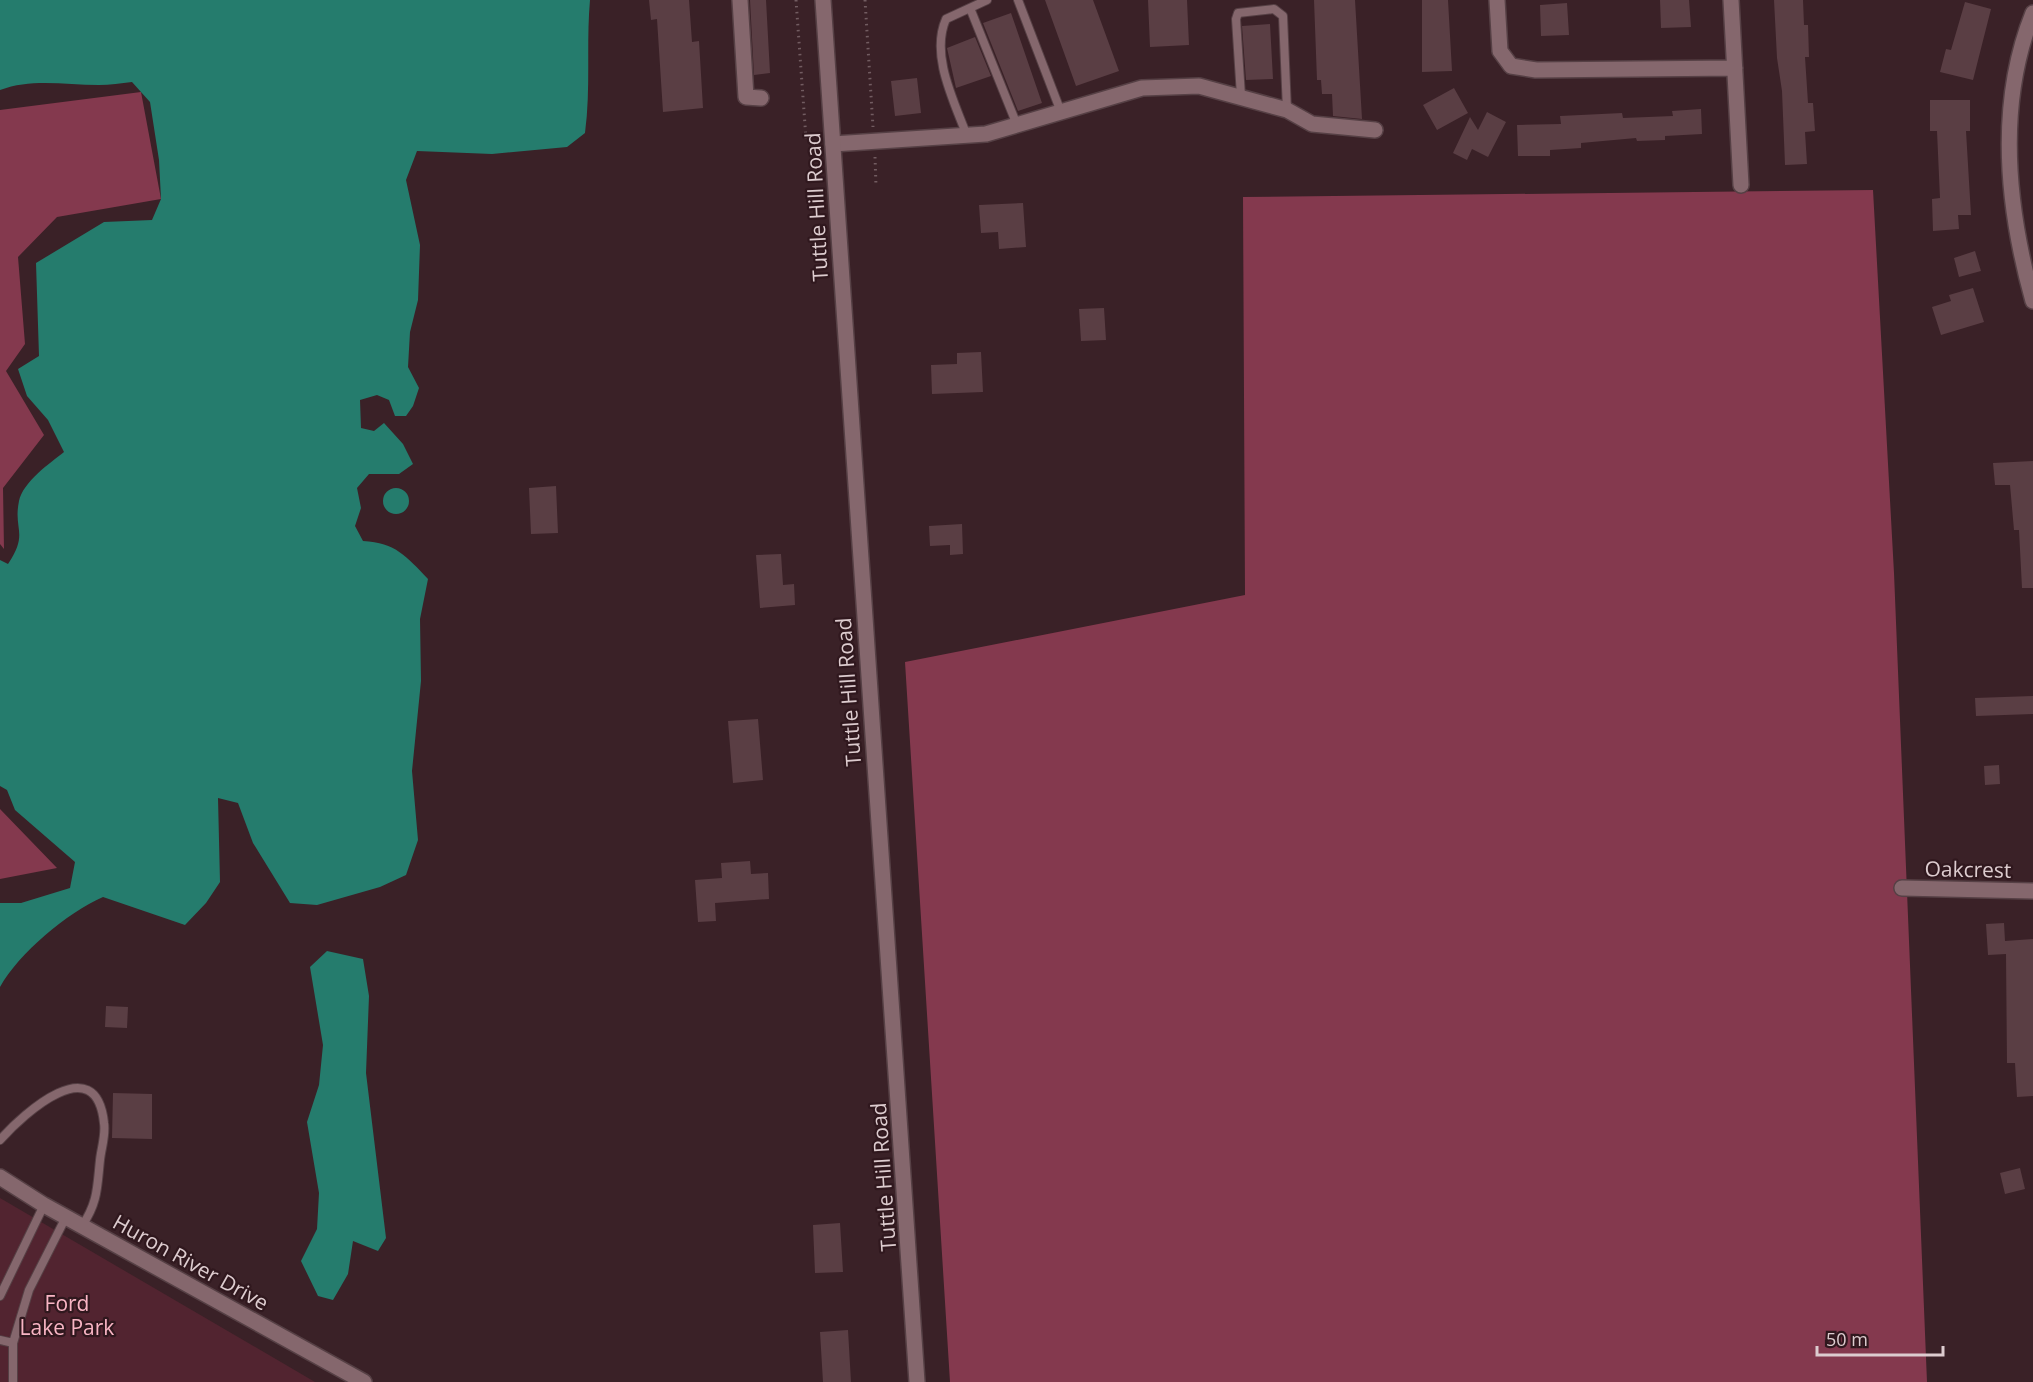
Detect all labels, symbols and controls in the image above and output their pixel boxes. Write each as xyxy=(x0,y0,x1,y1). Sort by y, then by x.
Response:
street label: Tuttle Hill Road xyxy=(798,132,834,282)
street label: Tuttle Hill Road xyxy=(829,617,867,767)
street label: Oakcrest xyxy=(1924,854,2012,884)
street label: Tuttle Hill Road xyxy=(864,1102,902,1252)
street label: Huron River Drive xyxy=(108,1208,274,1316)
park label: Ford Lake Park xyxy=(20,1289,114,1341)
scale bar xyxy=(1817,1319,1943,1357)
text: 50 m xyxy=(1826,1327,1868,1351)

